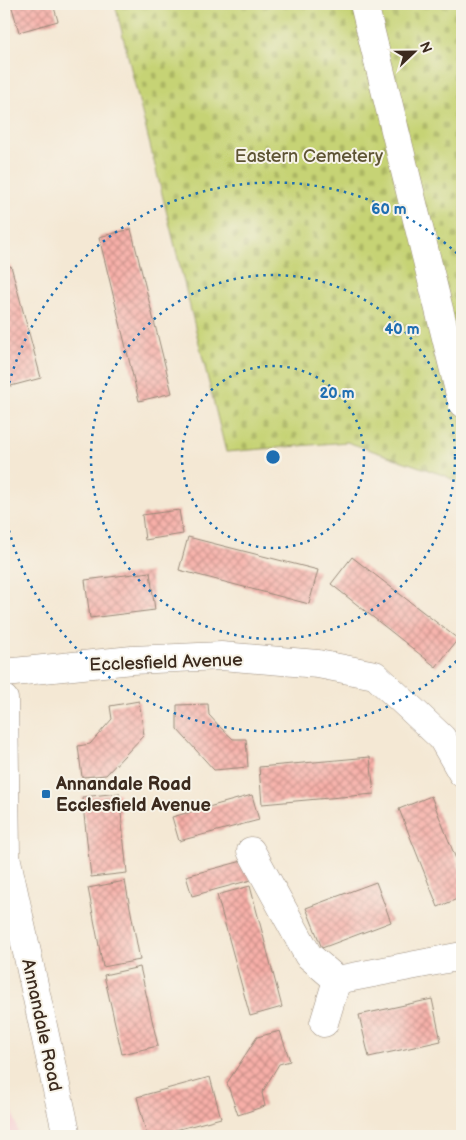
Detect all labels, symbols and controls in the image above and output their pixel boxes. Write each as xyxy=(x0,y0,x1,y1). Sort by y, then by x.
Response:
north arrow xyxy=(388,28,438,78)
text: N xyxy=(416,39,435,55)
park label: Eastern Cemetery xyxy=(235,146,384,167)
text: 60 m xyxy=(371,200,407,219)
text: 40 m xyxy=(384,320,420,339)
text: 20 m xyxy=(320,384,355,403)
centre of rings xyxy=(264,448,282,466)
street label: Ecclesfield Avenue xyxy=(89,649,243,676)
place label: Annandale Road Ecclesfield Avenue xyxy=(55,774,211,816)
marker: Annandale Road Ecclesfield Avenue xyxy=(40,788,52,800)
street label: Annandale Road xyxy=(17,957,66,1093)

